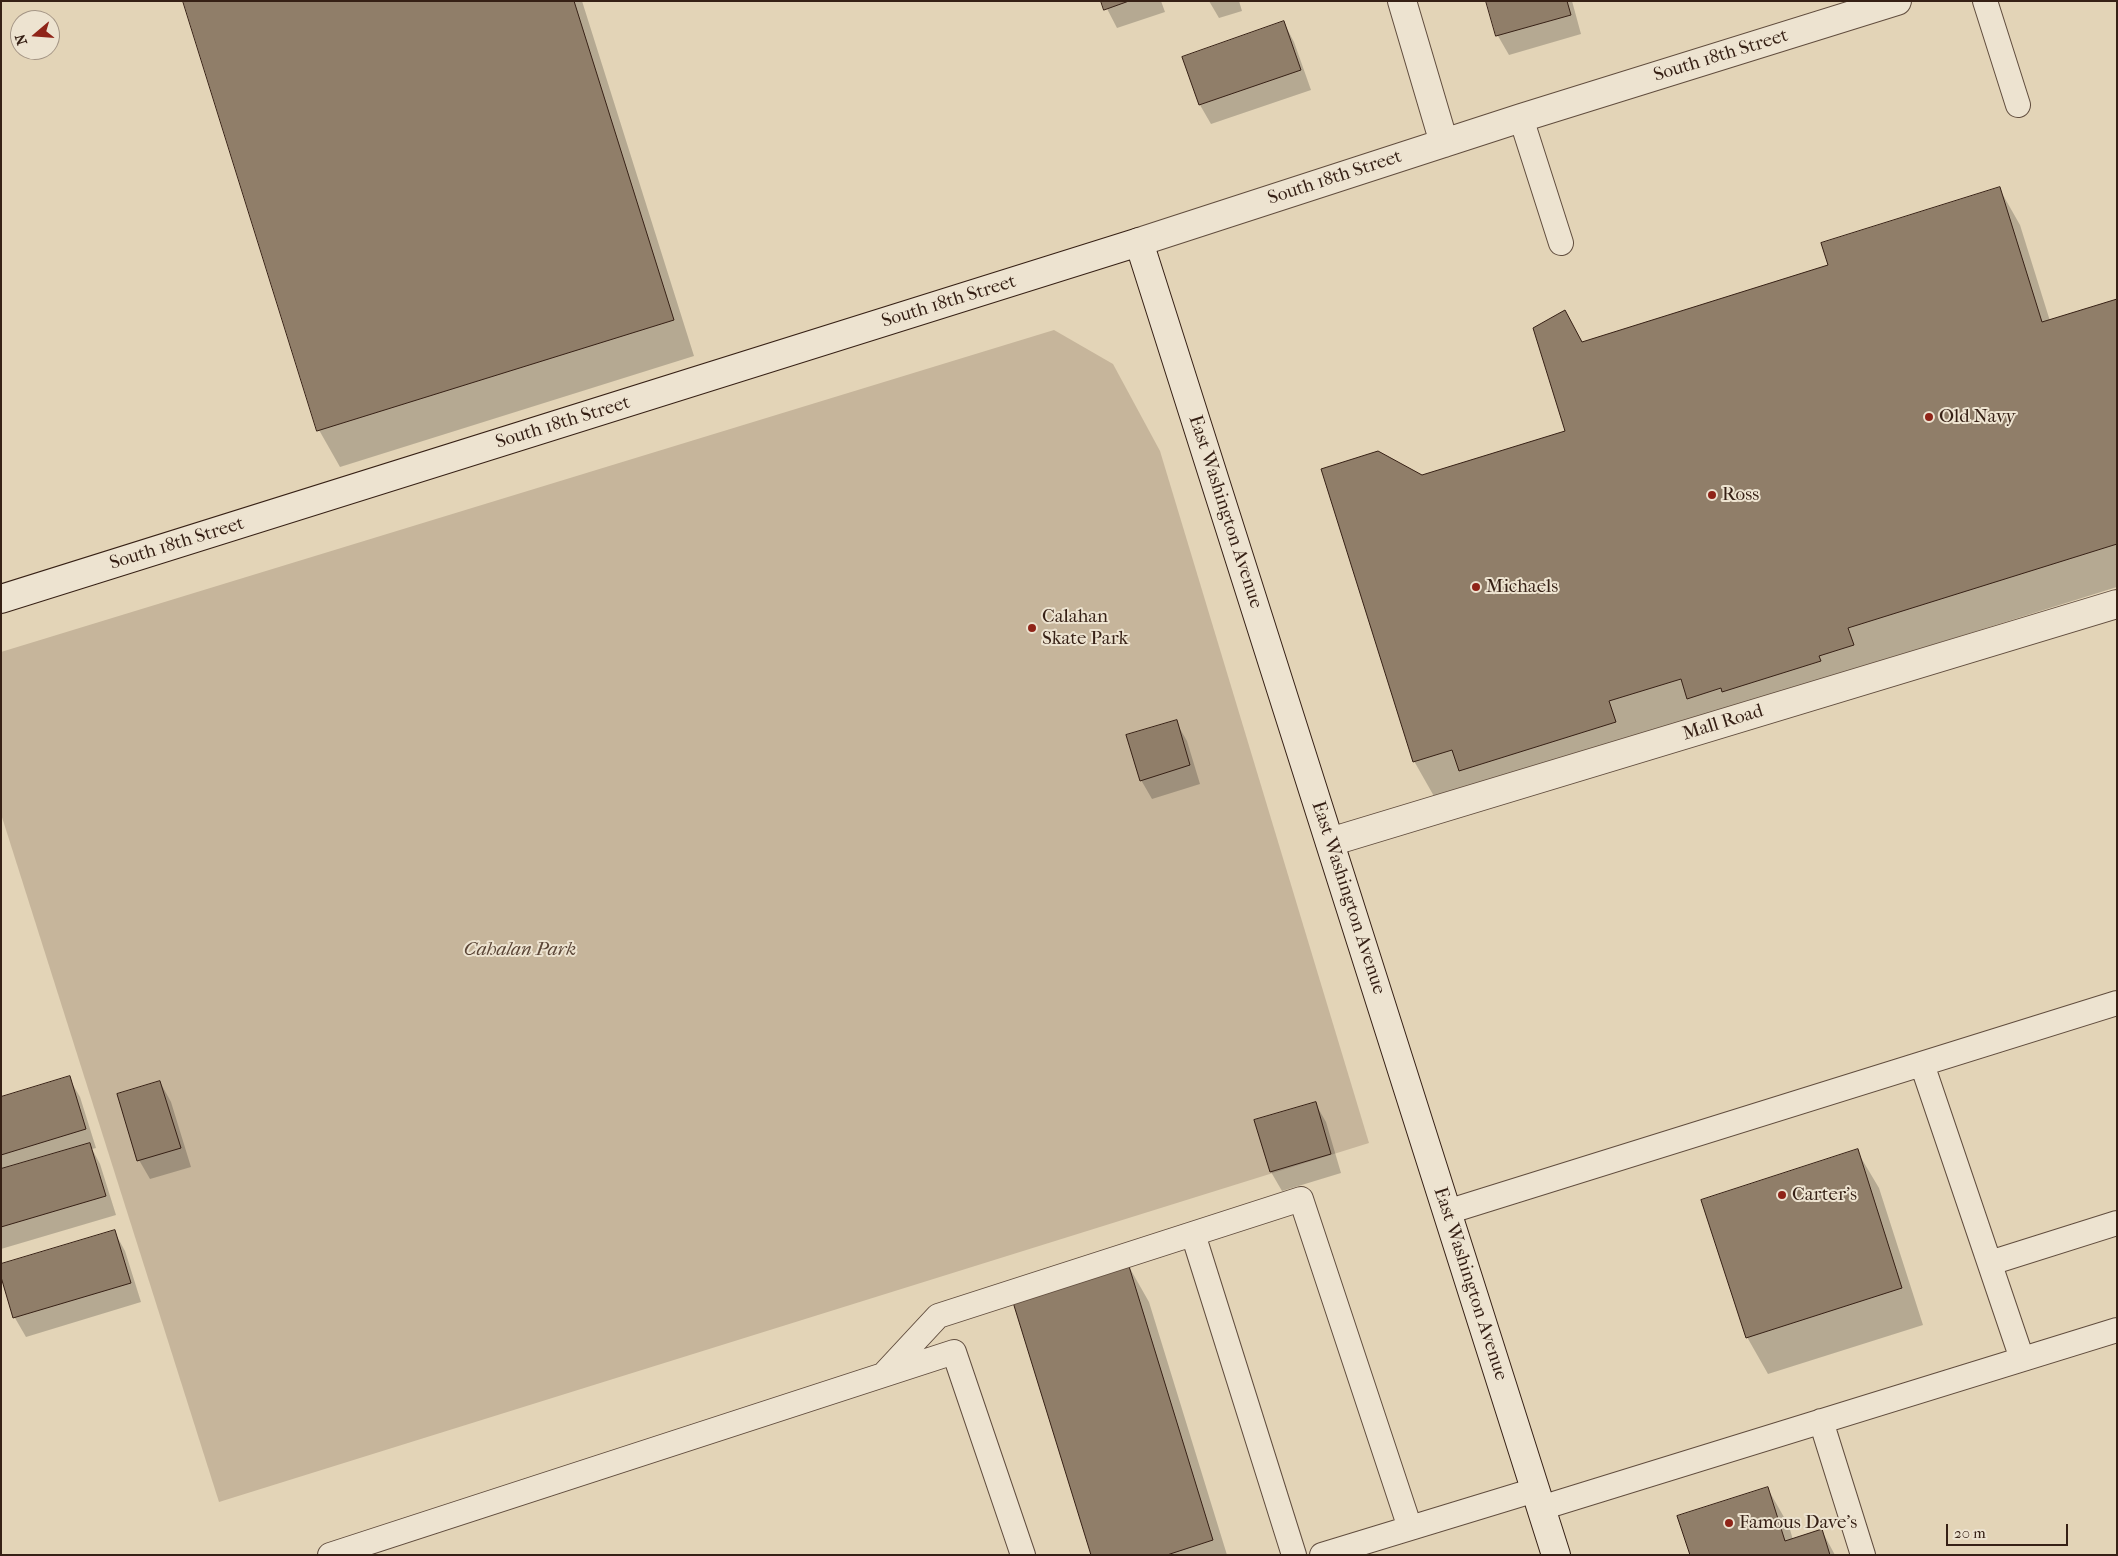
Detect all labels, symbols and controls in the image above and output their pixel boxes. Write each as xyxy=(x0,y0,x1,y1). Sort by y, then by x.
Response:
north arrow xyxy=(10,10,60,60)
street label: South 18th Street xyxy=(1651,25,1791,87)
text: N xyxy=(11,32,31,47)
street label: South 18th Street xyxy=(1265,146,1405,210)
street label: South 18th Street xyxy=(879,271,1019,333)
street label: South 18th Street xyxy=(493,392,633,454)
place label: Old Navy xyxy=(1939,406,2016,428)
marker: Old Navy xyxy=(1923,411,1935,423)
street label: East Washington Avenue xyxy=(1183,413,1267,611)
place label: Ross xyxy=(1722,484,1759,506)
marker: Ross xyxy=(1706,489,1718,501)
street label: South 18th Street xyxy=(107,513,247,575)
place label: Michaels xyxy=(1486,576,1558,598)
marker: Michaels xyxy=(1470,581,1482,593)
place label: Calahan Skate Park xyxy=(1042,606,1128,650)
marker: Calahan Skate Park xyxy=(1026,622,1038,634)
street label: Mall Road xyxy=(1680,700,1766,746)
street label: East Washington Avenue xyxy=(1306,799,1390,997)
park label: Cahalan Park xyxy=(464,939,576,961)
place label: Carter's xyxy=(1792,1184,1857,1206)
street label: East Washington Avenue xyxy=(1428,1185,1512,1383)
marker: Carter's xyxy=(1776,1189,1788,1201)
place label: Famous Dave's xyxy=(1739,1512,1857,1534)
scale bar xyxy=(1948,1514,2070,1546)
marker: Famous Dave's xyxy=(1723,1517,1735,1529)
text: 20 m xyxy=(1954,1524,1986,1542)

